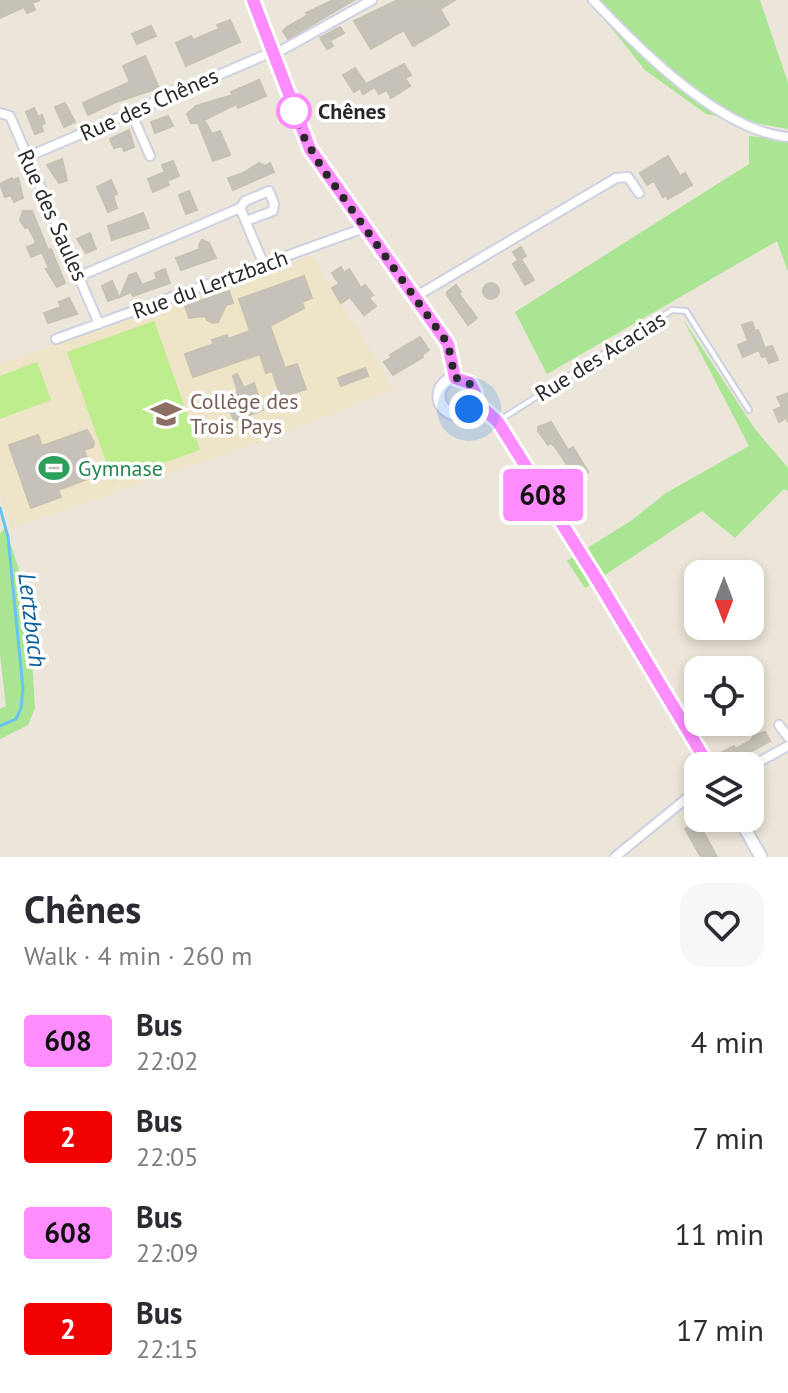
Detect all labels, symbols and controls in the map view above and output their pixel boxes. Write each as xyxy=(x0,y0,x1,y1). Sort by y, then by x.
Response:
street label: Rue des Chênes xyxy=(76,61,222,147)
marker: Chênes xyxy=(277,94,311,128)
place label: Chênes xyxy=(318,97,386,125)
street label: Rue des Saules xyxy=(11,145,95,285)
street label: Rue du Lertzbach xyxy=(129,243,291,325)
street label: Rue des Acacias xyxy=(530,305,670,407)
place label: Collège des Trois Pays xyxy=(190,387,299,440)
your location xyxy=(449,389,489,429)
school or university icon: Collège des Trois Pays xyxy=(149,397,183,431)
sports icon: Gymnase xyxy=(37,451,71,485)
place label: Gymnase xyxy=(78,454,163,482)
line badge: 608 xyxy=(497,469,589,521)
text: 608 xyxy=(519,476,567,513)
north arrow xyxy=(684,560,764,640)
map controls xyxy=(684,560,764,832)
water label: Lertzbach xyxy=(11,571,54,669)
button: locate xyxy=(684,656,764,736)
button: layers xyxy=(684,752,764,832)
button: heart xyxy=(680,883,764,967)
text: Chênes xyxy=(24,884,141,933)
text: Walk · 4 min · 260 m xyxy=(24,939,252,972)
text: Bus xyxy=(136,1005,183,1044)
text: 608 xyxy=(44,1022,92,1059)
text: 4 min xyxy=(691,1022,764,1061)
text: 22:02 xyxy=(136,1044,198,1077)
text: Bus xyxy=(136,1101,183,1140)
text: 2 xyxy=(60,1118,76,1155)
text: 7 min xyxy=(692,1118,764,1157)
text: 22:05 xyxy=(136,1140,198,1173)
text: Bus xyxy=(136,1197,183,1236)
text: 608 xyxy=(44,1214,92,1251)
text: 11 min xyxy=(674,1214,764,1253)
text: 22:09 xyxy=(136,1236,198,1269)
text: Bus xyxy=(136,1293,183,1332)
text: 2 xyxy=(60,1310,76,1347)
text: 17 min xyxy=(676,1310,764,1349)
text: 22:15 xyxy=(136,1332,198,1365)

